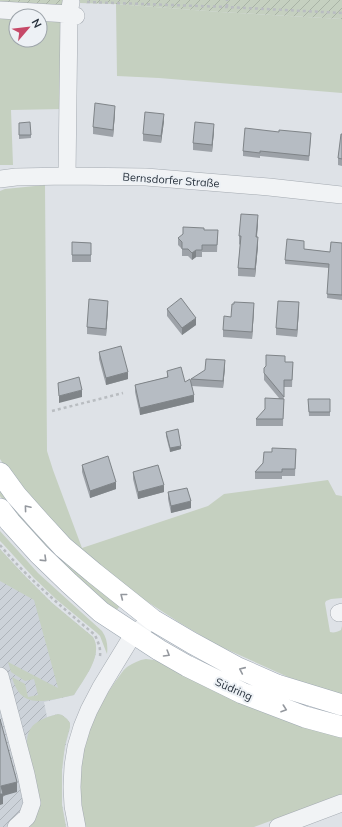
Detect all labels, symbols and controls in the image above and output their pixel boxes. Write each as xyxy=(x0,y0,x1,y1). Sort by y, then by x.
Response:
north arrow xyxy=(8,8,48,48)
text: N xyxy=(29,16,45,30)
street label: Bernsdorfer Straße xyxy=(122,170,220,190)
one-way arrow xyxy=(25,505,32,512)
one-way arrow xyxy=(39,554,47,562)
one-way arrow xyxy=(120,593,127,600)
one-way arrow xyxy=(163,650,170,657)
one-way arrow xyxy=(239,667,247,675)
street label: Südring xyxy=(213,675,255,703)
one-way arrow xyxy=(281,705,288,713)

